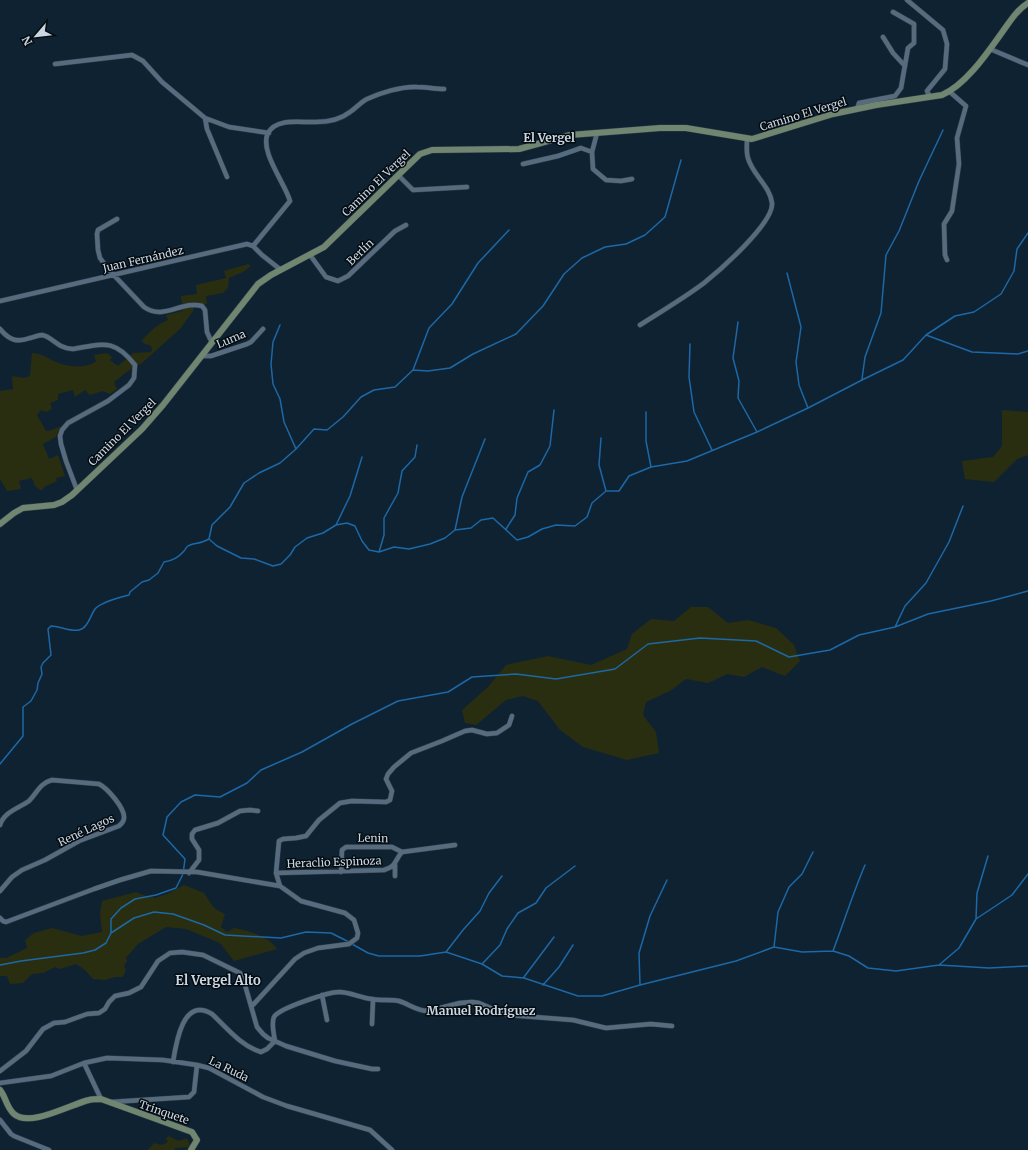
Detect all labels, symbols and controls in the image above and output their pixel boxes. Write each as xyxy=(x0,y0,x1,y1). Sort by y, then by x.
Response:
north arrow xyxy=(16,16,56,56)
text: N xyxy=(19,33,35,48)
street label: Camino El Vergel xyxy=(758,94,849,134)
district label: El Vergel xyxy=(523,130,575,145)
street label: Camino El Vergel xyxy=(339,146,414,219)
street label: Berlín xyxy=(344,235,377,268)
street label: Juan Fernández xyxy=(100,243,185,275)
street label: Luma xyxy=(214,327,248,351)
street label: Camino El Vergel xyxy=(85,395,159,469)
street label: René Lagos xyxy=(56,811,116,849)
street label: Lenin xyxy=(357,831,389,845)
street label: Heraclio Espinoza xyxy=(286,853,382,871)
district label: El Vergel Alto xyxy=(175,972,261,989)
district label: Manuel Rodríguez xyxy=(427,1003,536,1018)
street label: La Ruda xyxy=(207,1053,251,1085)
street label: Trinquete xyxy=(137,1097,191,1127)

